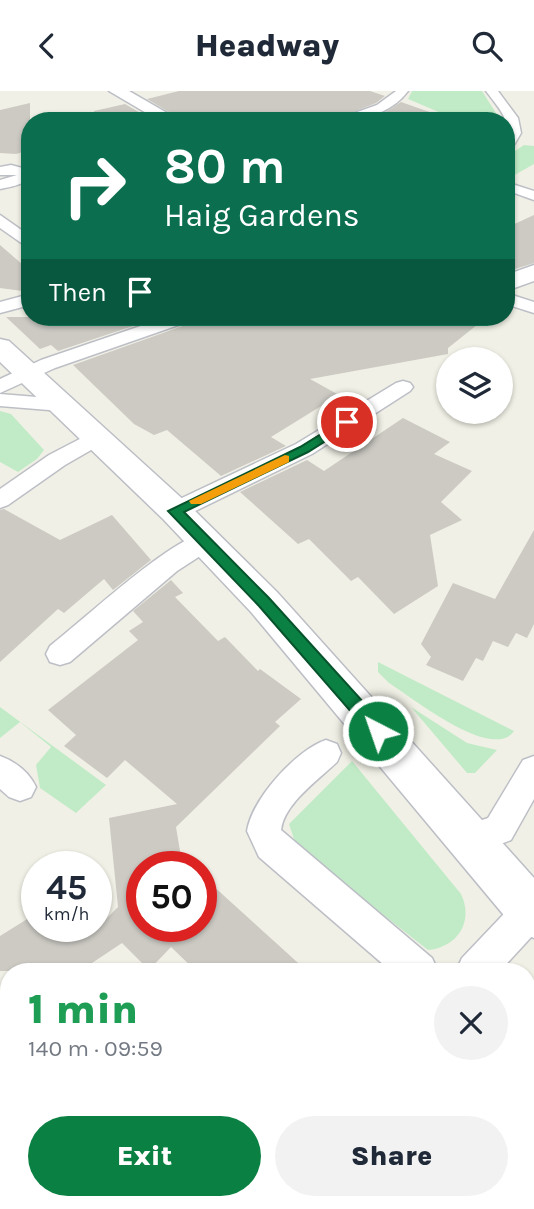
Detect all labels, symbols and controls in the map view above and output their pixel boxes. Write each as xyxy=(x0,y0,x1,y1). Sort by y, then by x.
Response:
icon: back xyxy=(28,27,66,65)
text: Headway xyxy=(195,27,339,64)
icon: search xyxy=(468,27,506,65)
text: 80 m xyxy=(164,138,286,195)
icon: right xyxy=(49,140,140,231)
text: Haig Gardens xyxy=(164,197,360,234)
icon: arrive xyxy=(121,273,159,311)
text: Then xyxy=(49,277,107,308)
map controls xyxy=(436,347,513,424)
button: layers xyxy=(436,347,513,424)
pin xyxy=(317,392,377,452)
icon: arrive xyxy=(328,403,366,441)
position arrow xyxy=(341,694,415,768)
speed limit sign: 50 xyxy=(126,851,217,942)
text: 45 xyxy=(46,867,87,908)
text: km/h xyxy=(44,903,89,925)
text: 1 min xyxy=(28,984,138,1034)
button: close xyxy=(434,986,508,1060)
text: 140 m · 09:59 xyxy=(28,1035,163,1062)
button: Exit xyxy=(28,1116,261,1196)
button: Share xyxy=(275,1116,508,1196)

